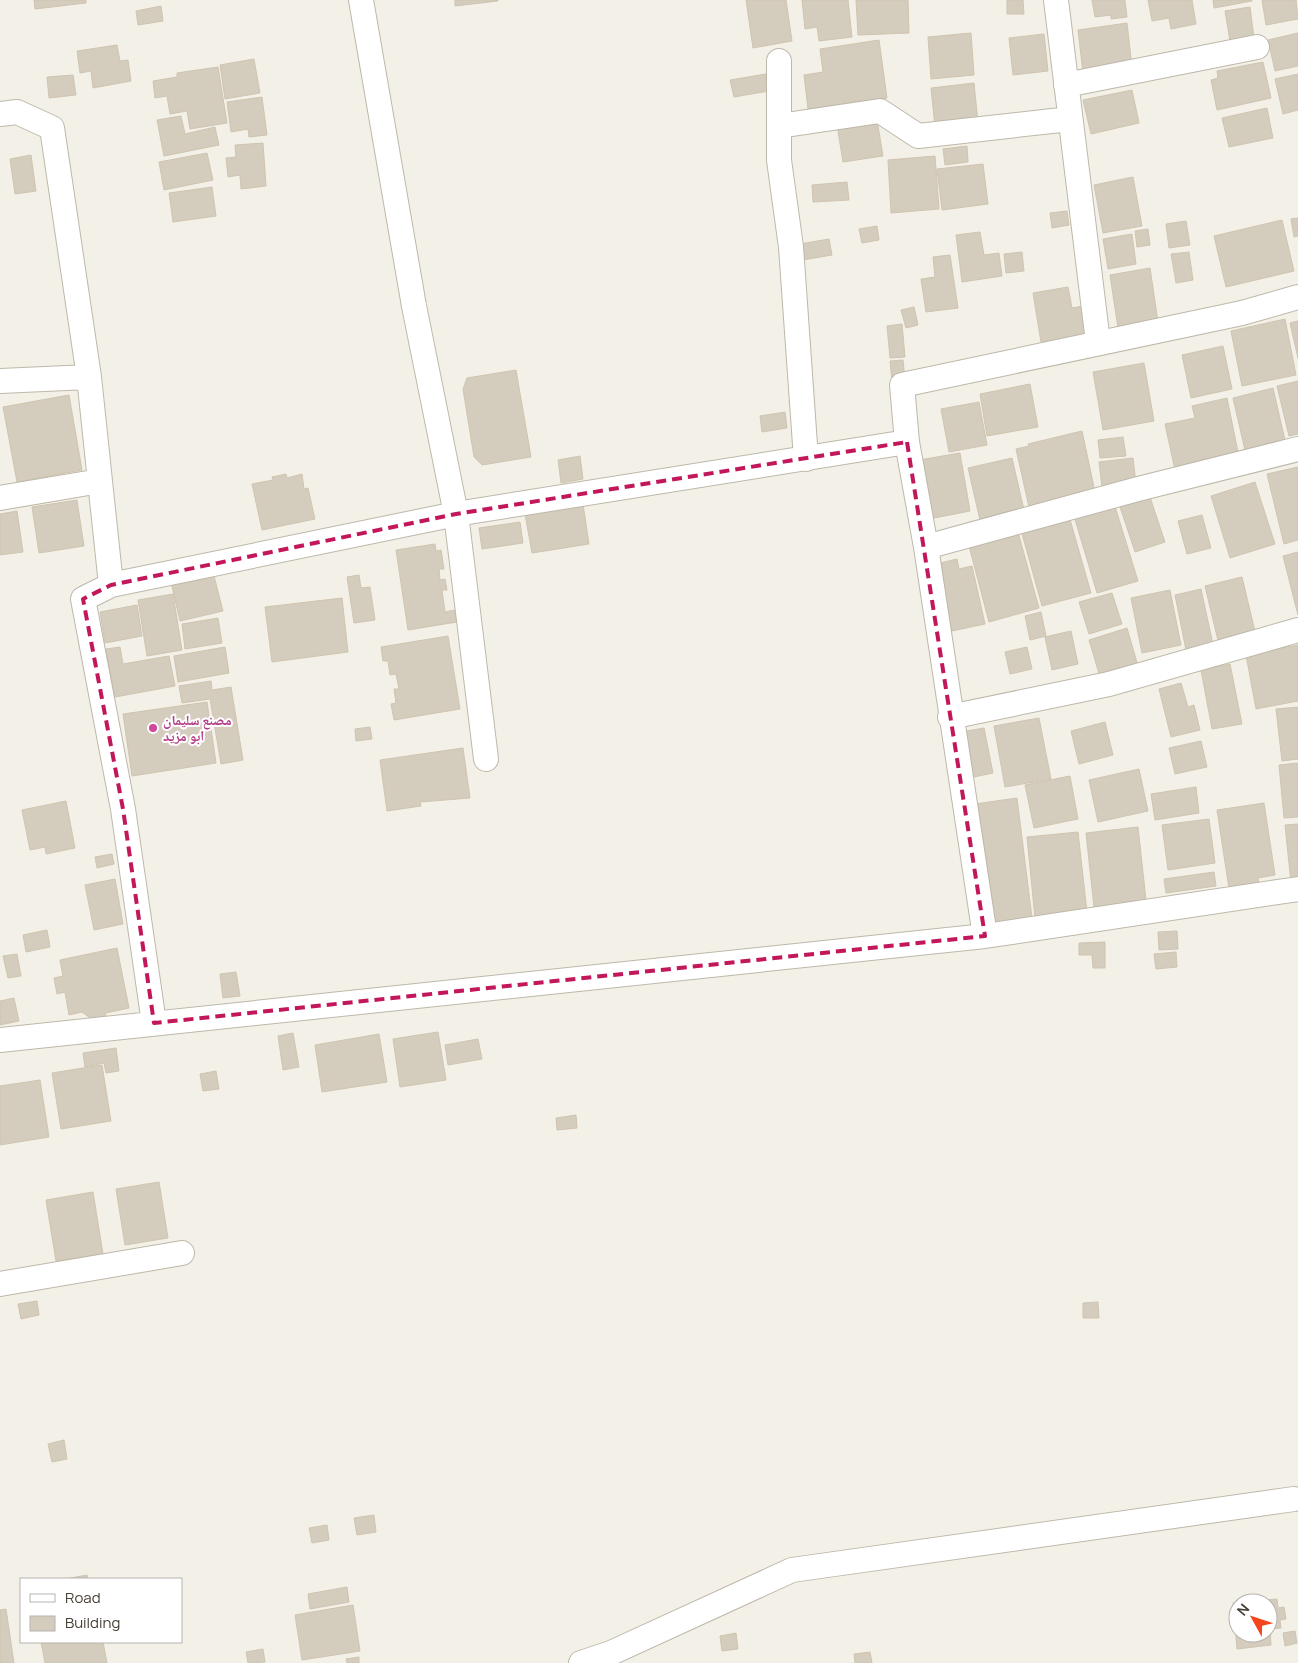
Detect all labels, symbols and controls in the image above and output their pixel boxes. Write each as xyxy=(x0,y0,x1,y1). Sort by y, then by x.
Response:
place label: مصنع سليمان ابو مزيد xyxy=(163,710,232,745)
marker: مصنع سليمان ابو مزيد xyxy=(147,722,159,734)
legend xyxy=(20,1578,182,1643)
text: Road xyxy=(65,1587,101,1608)
north arrow xyxy=(1228,1593,1278,1643)
text: N xyxy=(1232,1599,1253,1619)
text: Building xyxy=(65,1612,120,1633)

